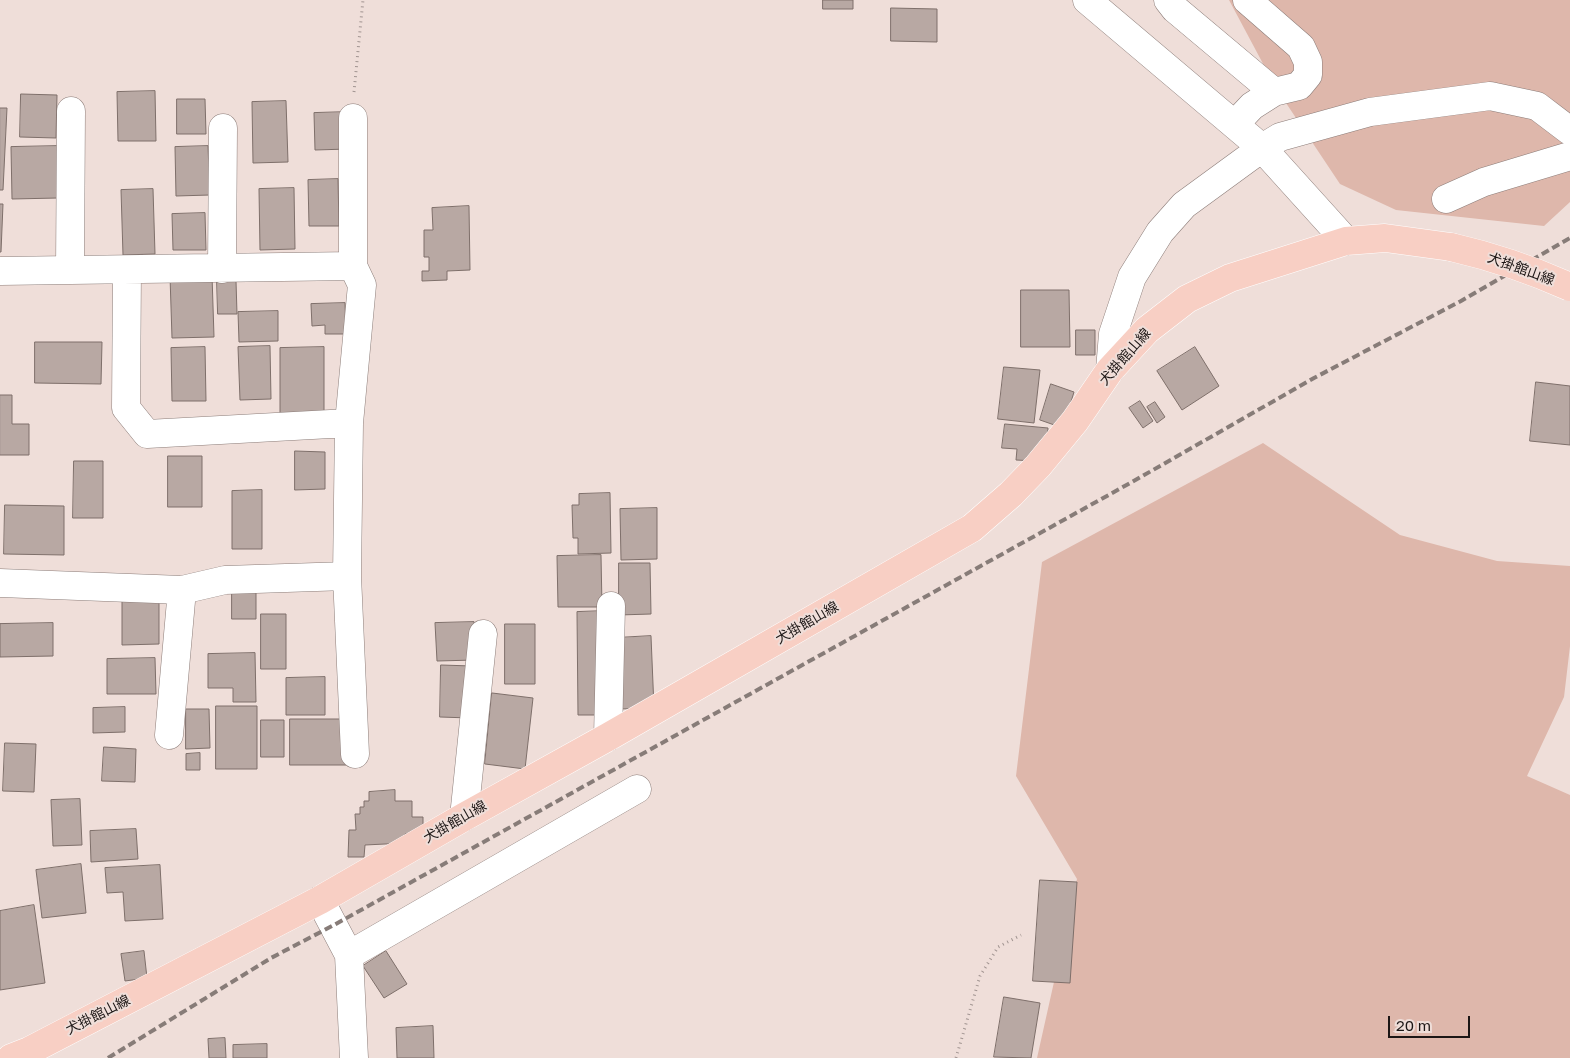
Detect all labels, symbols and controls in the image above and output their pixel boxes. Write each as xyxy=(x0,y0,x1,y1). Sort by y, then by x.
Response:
street label: 犬掛館山線 xyxy=(1485,249,1557,289)
street label: 犬掛館山線 xyxy=(1096,325,1154,389)
street label: 犬掛館山線 xyxy=(772,598,842,648)
street label: 犬掛館山線 xyxy=(420,797,490,847)
street label: 犬掛館山線 xyxy=(63,992,133,1038)
scale bar xyxy=(1390,1006,1472,1038)
text: 20 m xyxy=(1396,1016,1431,1034)

